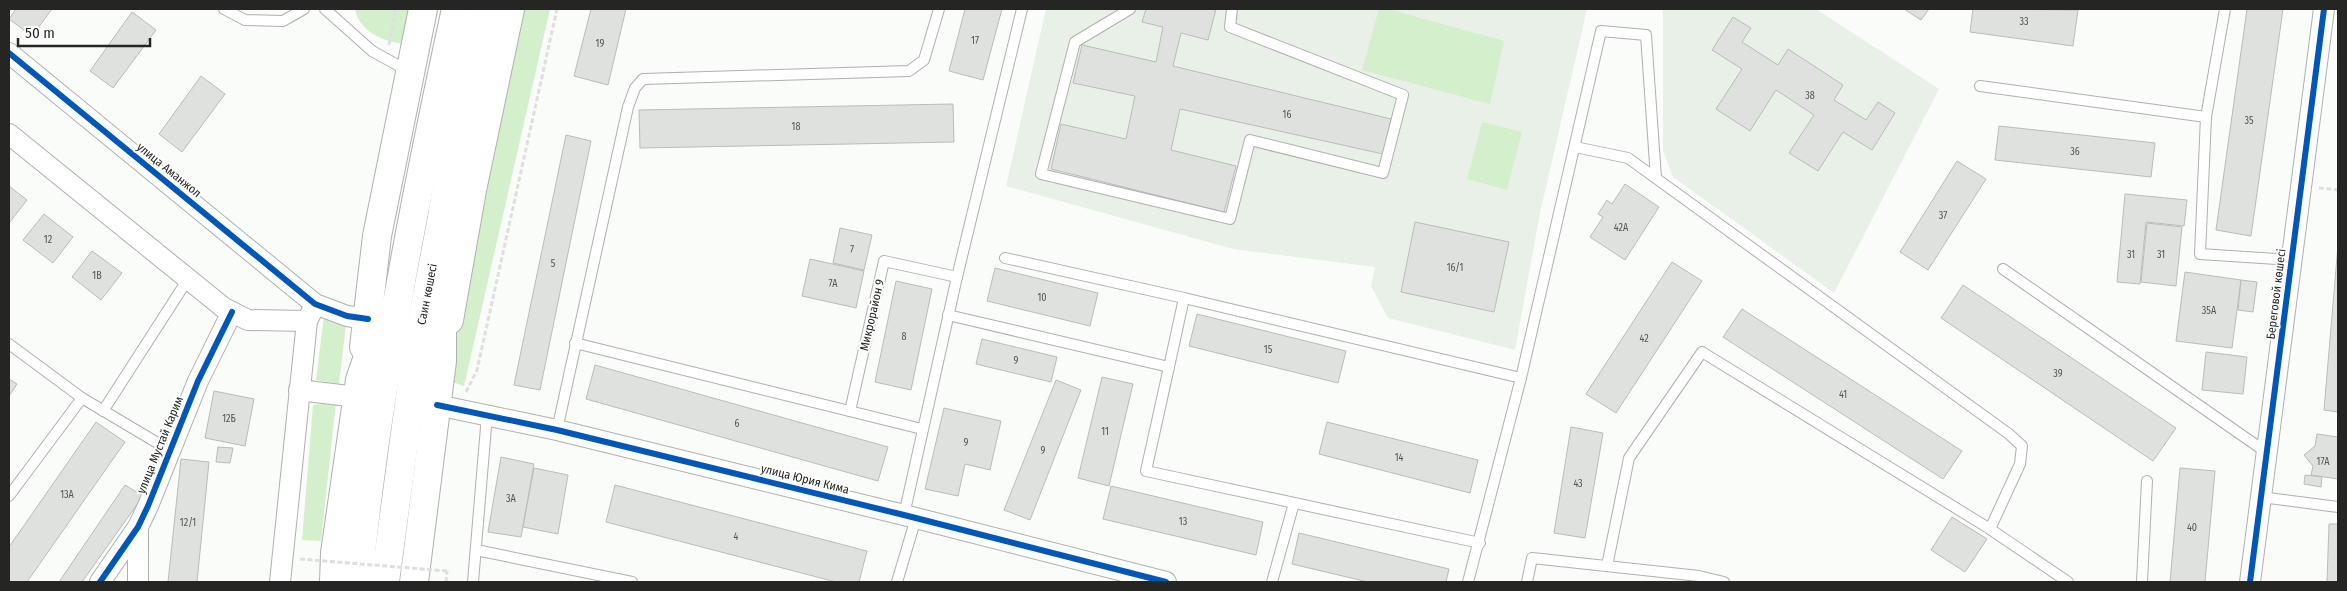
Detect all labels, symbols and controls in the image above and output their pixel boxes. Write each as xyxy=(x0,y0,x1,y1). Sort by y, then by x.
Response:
scale bar xyxy=(18,15,150,47)
house number: 33 xyxy=(2019,16,2029,28)
text: 50 m xyxy=(25,24,55,42)
house number: 17 xyxy=(971,35,979,47)
house number: 19 xyxy=(596,38,605,50)
house number: 38 xyxy=(1805,90,1815,102)
house number: 16 xyxy=(1283,109,1291,121)
house number: 35 xyxy=(2244,115,2254,127)
house number: 18 xyxy=(792,121,800,133)
street label: улица Аманжол xyxy=(134,140,204,200)
house number: 36 xyxy=(2070,146,2080,158)
house number: 37 xyxy=(1939,210,1947,222)
house number: 42А xyxy=(1614,222,1629,234)
house number: 12 xyxy=(44,234,53,246)
house number: 7 xyxy=(850,244,854,256)
street label: Береговой көшесі xyxy=(2263,248,2289,340)
house number: 31 xyxy=(2127,249,2135,261)
house number: 31 xyxy=(2157,249,2165,261)
house number: 5 xyxy=(551,258,556,270)
street label: Саин көшесі xyxy=(414,262,440,326)
house number: 16/1 xyxy=(1447,262,1463,274)
house number: 1В xyxy=(92,270,102,282)
house number: 7А xyxy=(828,278,838,290)
street label: Микрорайон 9 xyxy=(857,278,887,352)
house number: 10 xyxy=(1037,292,1047,304)
house number: 35А xyxy=(2202,305,2217,317)
house number: 8 xyxy=(902,331,907,343)
house number: 42 xyxy=(1639,333,1649,345)
house number: 15 xyxy=(1264,344,1273,356)
house number: 9 xyxy=(1014,355,1019,367)
house number: 39 xyxy=(2053,368,2063,380)
house number: 41 xyxy=(1839,389,1847,401)
street label: улица Мустай Карим xyxy=(134,394,186,496)
house number: 12Б xyxy=(222,413,236,425)
house number: 6 xyxy=(735,418,740,430)
house number: 11 xyxy=(1101,426,1109,438)
house number: 9 xyxy=(964,437,969,449)
house number: 9 xyxy=(1041,445,1046,457)
house number: 14 xyxy=(1395,452,1404,464)
house number: 17А xyxy=(2317,456,2330,468)
street label: улица Юрия Кима xyxy=(759,461,851,497)
house number: 43 xyxy=(1573,478,1583,490)
house number: 13А xyxy=(60,489,75,501)
house number: 3А xyxy=(506,493,517,505)
house number: 13 xyxy=(1179,516,1188,528)
house number: 12/1 xyxy=(180,517,196,529)
house number: 40 xyxy=(2187,522,2197,534)
house number: 4 xyxy=(734,531,739,543)

